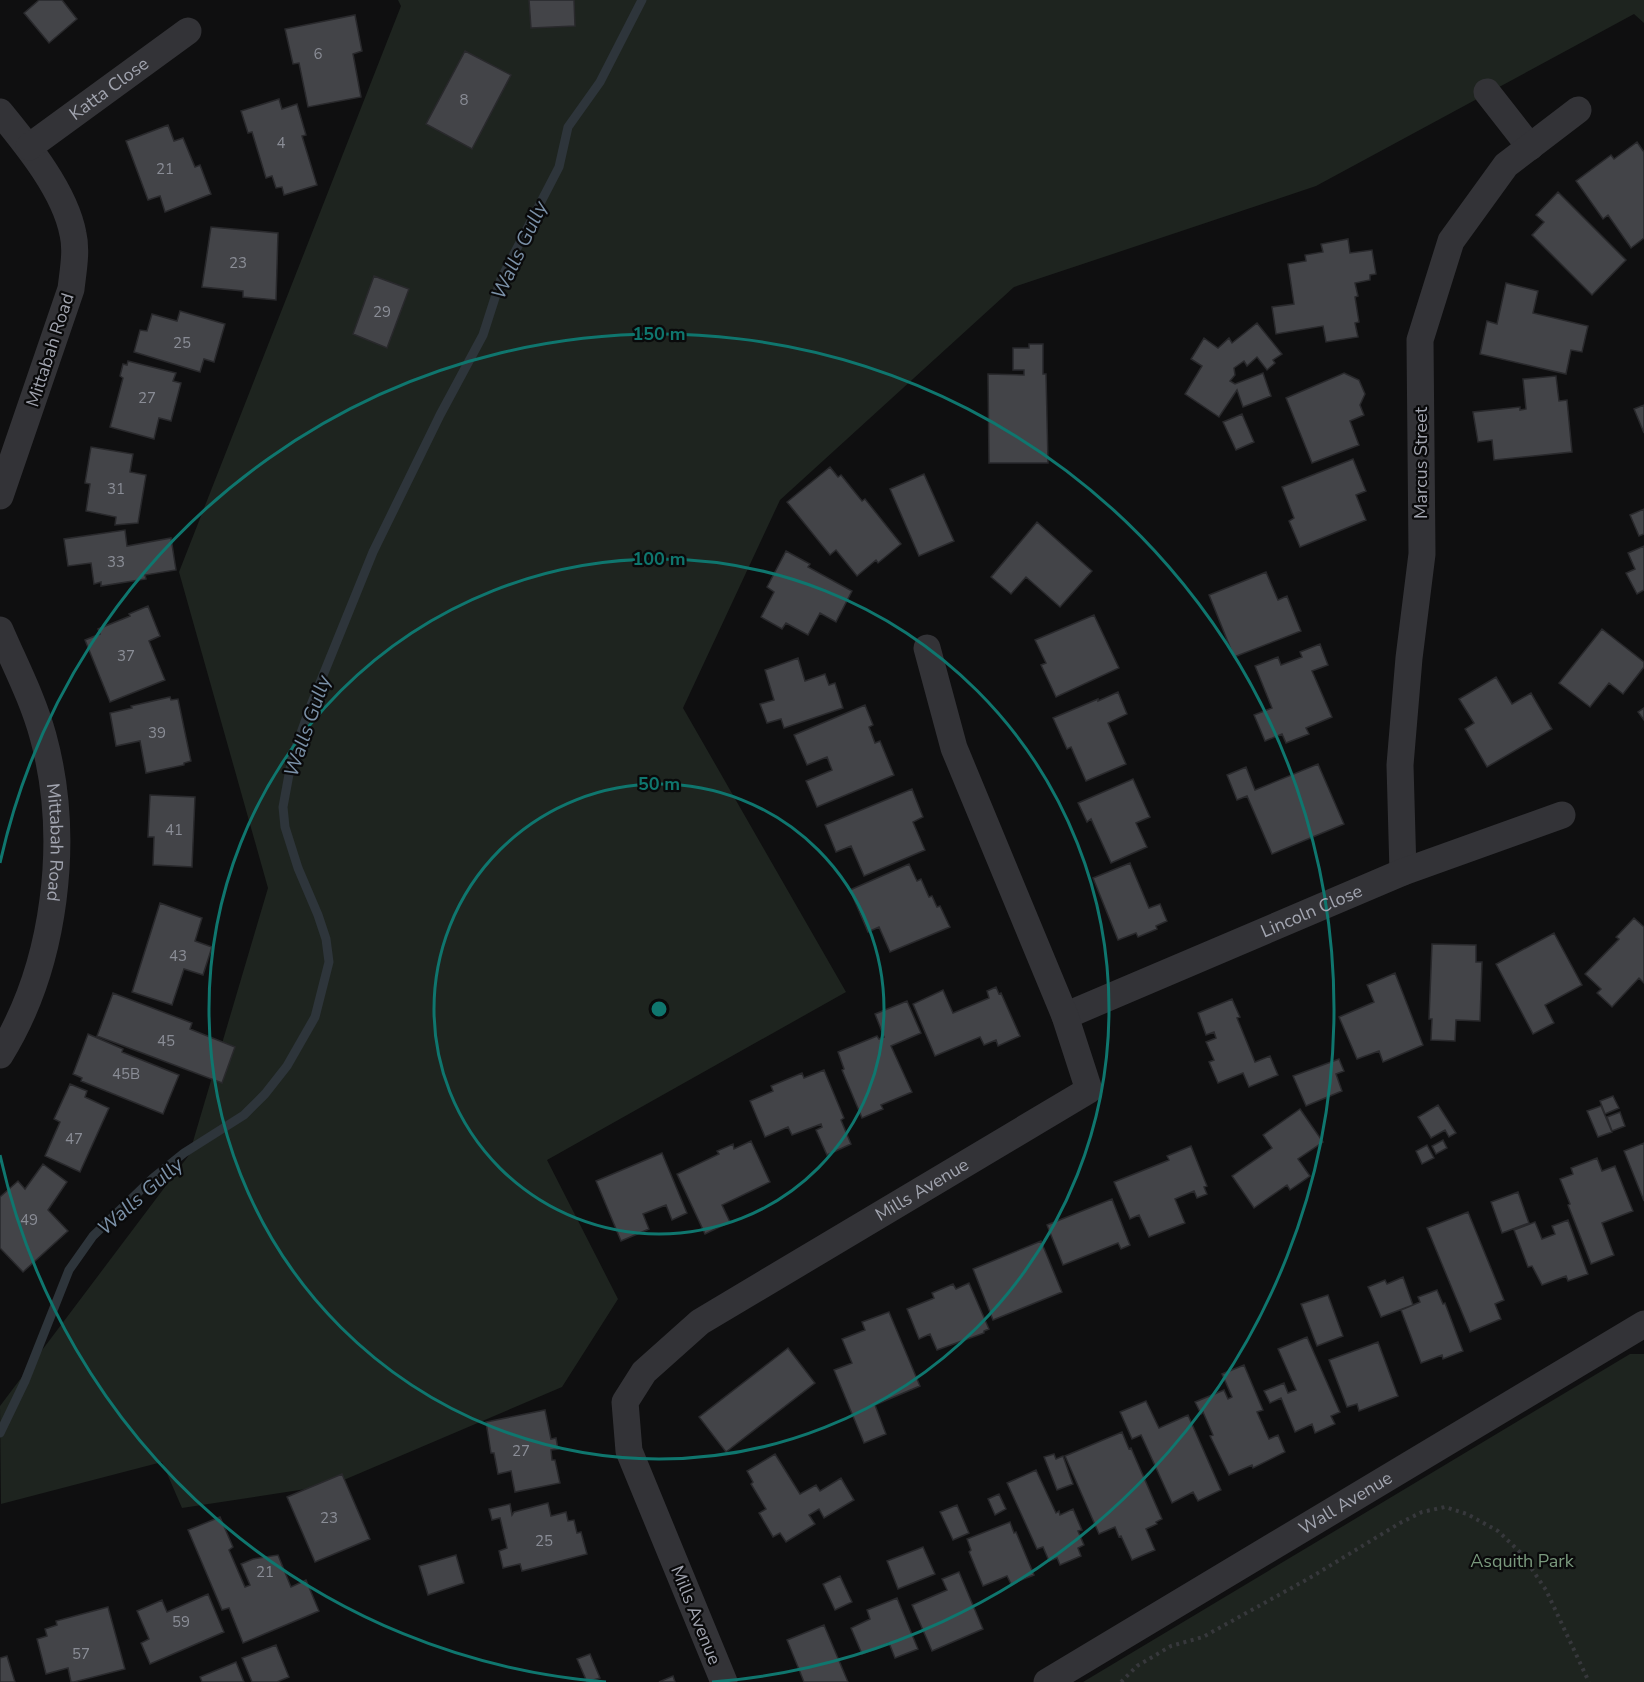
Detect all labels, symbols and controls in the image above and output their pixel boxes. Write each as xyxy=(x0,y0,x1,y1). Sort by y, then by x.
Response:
house number: 6 xyxy=(313,44,323,64)
street label: Katta Close xyxy=(64,52,154,126)
house number: 8 xyxy=(459,90,469,110)
house number: 4 xyxy=(276,133,286,153)
house number: 21 xyxy=(156,159,174,179)
water label: Walls Gully xyxy=(485,196,554,304)
house number: 23 xyxy=(229,253,247,273)
street label: Mittabah Road xyxy=(20,290,80,410)
house number: 29 xyxy=(373,302,391,322)
text: 150 m xyxy=(632,322,686,346)
house number: 25 xyxy=(173,333,191,353)
house number: 27 xyxy=(138,388,156,408)
street label: Marcus Street xyxy=(1409,406,1433,519)
house number: 31 xyxy=(107,479,125,499)
text: 100 m xyxy=(632,547,686,571)
house number: 33 xyxy=(107,552,125,572)
house number: 37 xyxy=(117,646,135,666)
water label: Walls Gully xyxy=(278,671,338,780)
house number: 39 xyxy=(148,723,166,743)
text: 50 m xyxy=(638,772,680,796)
street label: Mittabah Road xyxy=(41,782,69,903)
house number: 41 xyxy=(165,820,183,840)
street label: Lincoln Close xyxy=(1257,879,1366,943)
house number: 43 xyxy=(169,946,187,966)
centre of rings xyxy=(649,999,669,1019)
house number: 45 xyxy=(157,1031,175,1051)
house number: 45B xyxy=(112,1064,140,1084)
house number: 47 xyxy=(65,1129,83,1149)
water label: Walls Gully xyxy=(92,1151,190,1241)
street label: Mills Avenue xyxy=(871,1152,973,1227)
house number: 49 xyxy=(20,1210,38,1230)
house number: 27 xyxy=(512,1441,530,1461)
street label: Wall Avenue xyxy=(1294,1466,1397,1540)
house number: 23 xyxy=(320,1508,338,1528)
house number: 25 xyxy=(535,1531,553,1551)
park label: Asquith Park xyxy=(1470,1549,1575,1573)
house number: 21 xyxy=(256,1562,274,1582)
street label: Mills Avenue xyxy=(665,1562,727,1668)
house number: 59 xyxy=(172,1612,190,1632)
house number: 57 xyxy=(72,1644,90,1664)

